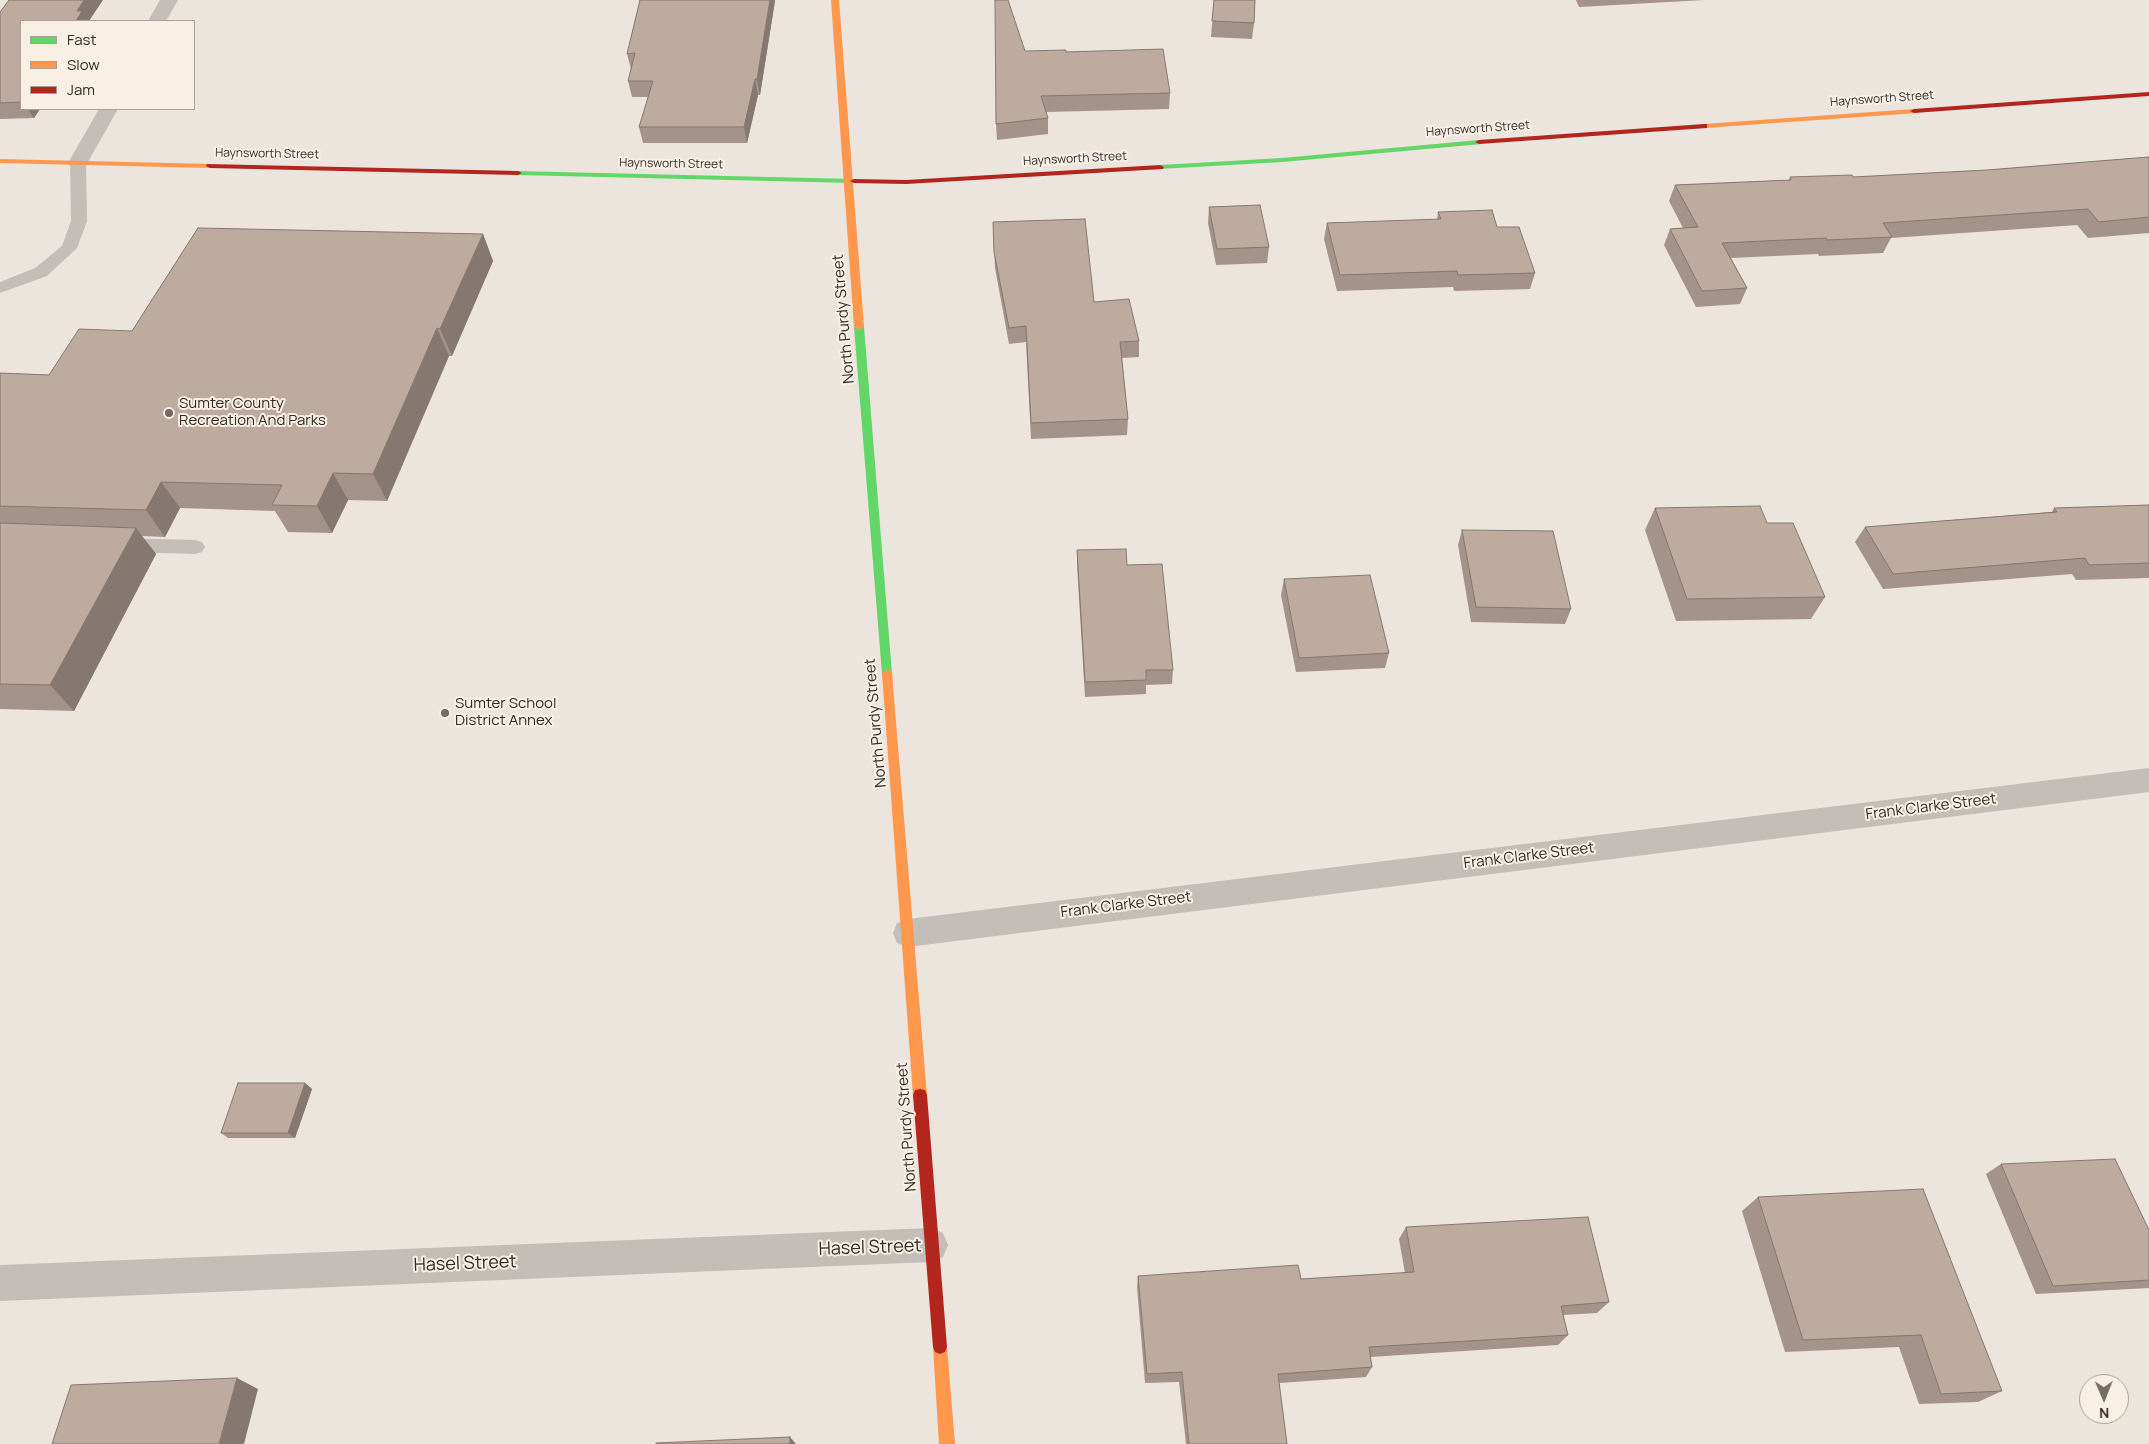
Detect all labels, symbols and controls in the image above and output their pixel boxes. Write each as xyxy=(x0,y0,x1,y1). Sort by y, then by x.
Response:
legend xyxy=(20,20,195,110)
text: Fast xyxy=(67,29,96,50)
text: Slow xyxy=(67,54,100,75)
text: Jam xyxy=(67,79,95,100)
street label: Haynsworth Street xyxy=(1830,88,1934,110)
street label: Haynsworth Street xyxy=(1426,118,1530,140)
street label: Haynsworth Street xyxy=(215,146,319,162)
street label: Haynsworth Street xyxy=(1023,149,1127,169)
street label: Haynsworth Street xyxy=(619,156,723,172)
street label: North Purdy Street xyxy=(829,254,859,384)
place label: Sumter County Recreation And Parks xyxy=(179,395,326,430)
marker: Sumter County Recreation And Parks xyxy=(163,407,175,419)
street label: North Purdy Street xyxy=(861,658,891,788)
place label: Sumter School District Annex xyxy=(455,695,556,730)
marker: Sumter School District Annex xyxy=(439,707,451,719)
street label: Frank Clarke Street xyxy=(1865,790,1997,824)
street label: Frank Clarke Street xyxy=(1463,839,1595,873)
street label: Frank Clarke Street xyxy=(1060,888,1192,922)
street label: North Purdy Street xyxy=(894,1062,920,1192)
street label: Hasel Street xyxy=(818,1235,922,1261)
street label: Hasel Street xyxy=(413,1251,517,1277)
north arrow xyxy=(2079,1374,2129,1424)
text: N xyxy=(2099,1404,2109,1423)

